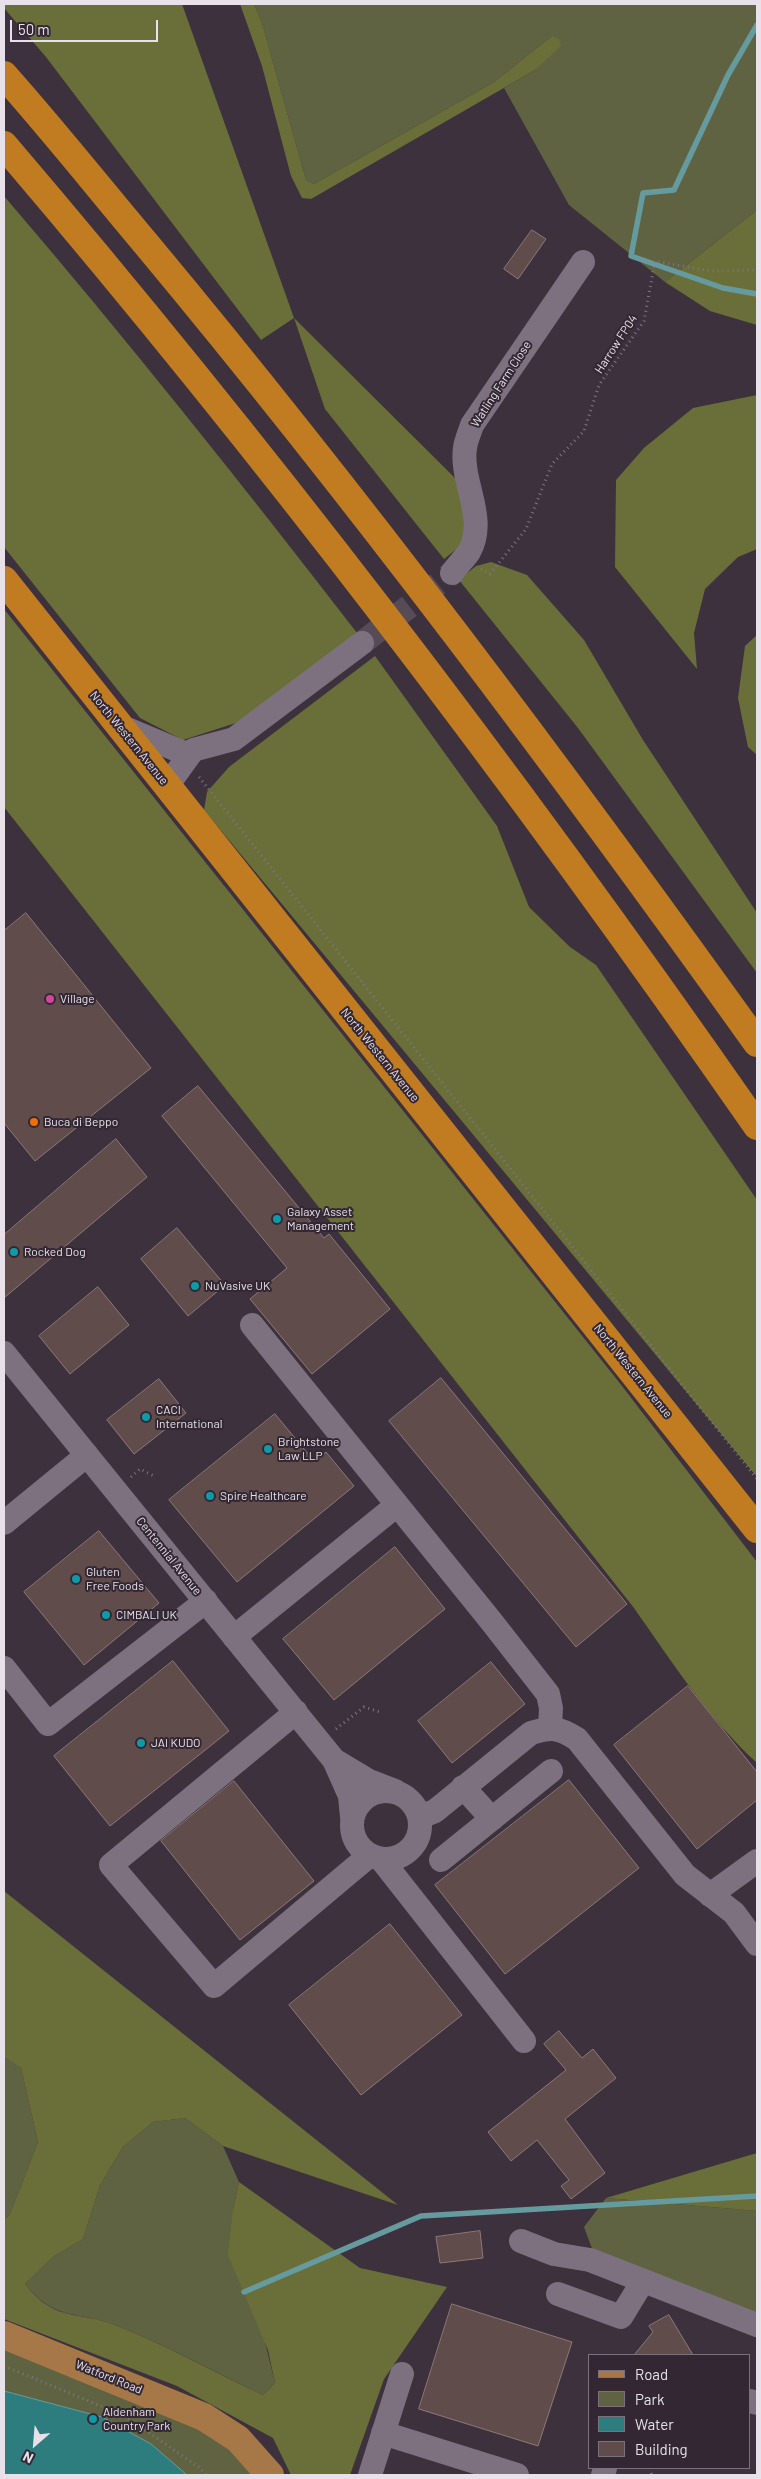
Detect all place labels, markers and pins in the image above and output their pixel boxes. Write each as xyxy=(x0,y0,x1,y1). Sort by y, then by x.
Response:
place label: Village xyxy=(60,992,95,1006)
marker: Village xyxy=(44,993,56,1005)
place label: Buca di Beppo xyxy=(44,1115,118,1129)
marker: Buca di Beppo xyxy=(28,1116,40,1128)
place label: Galaxy Asset Management xyxy=(287,1205,354,1233)
marker: Galaxy Asset Management xyxy=(271,1213,283,1225)
place label: Rocked Dog xyxy=(24,1245,86,1259)
marker: Rocked Dog xyxy=(8,1246,20,1258)
place label: NuVasive UK xyxy=(205,1279,270,1293)
marker: NuVasive UK xyxy=(189,1280,201,1292)
place label: CACI International xyxy=(156,1403,222,1431)
marker: CACI International xyxy=(140,1411,152,1423)
place label: Brightstone Law LLP xyxy=(278,1435,339,1463)
marker: Brightstone Law LLP xyxy=(262,1443,274,1455)
place label: Spire Healthcare xyxy=(220,1489,307,1503)
marker: Spire Healthcare xyxy=(204,1490,216,1502)
place label: Gluten Free Foods xyxy=(86,1565,144,1593)
marker: Gluten Free Foods xyxy=(70,1573,82,1585)
place label: CIMBALI UK xyxy=(116,1608,177,1622)
marker: CIMBALI UK xyxy=(100,1609,112,1621)
place label: JAI KUDO xyxy=(151,1736,201,1750)
marker: JAI KUDO xyxy=(135,1737,147,1749)
place label: Aldenham Country Park xyxy=(103,2405,170,2433)
marker: Aldenham Country Park xyxy=(87,2413,99,2425)

